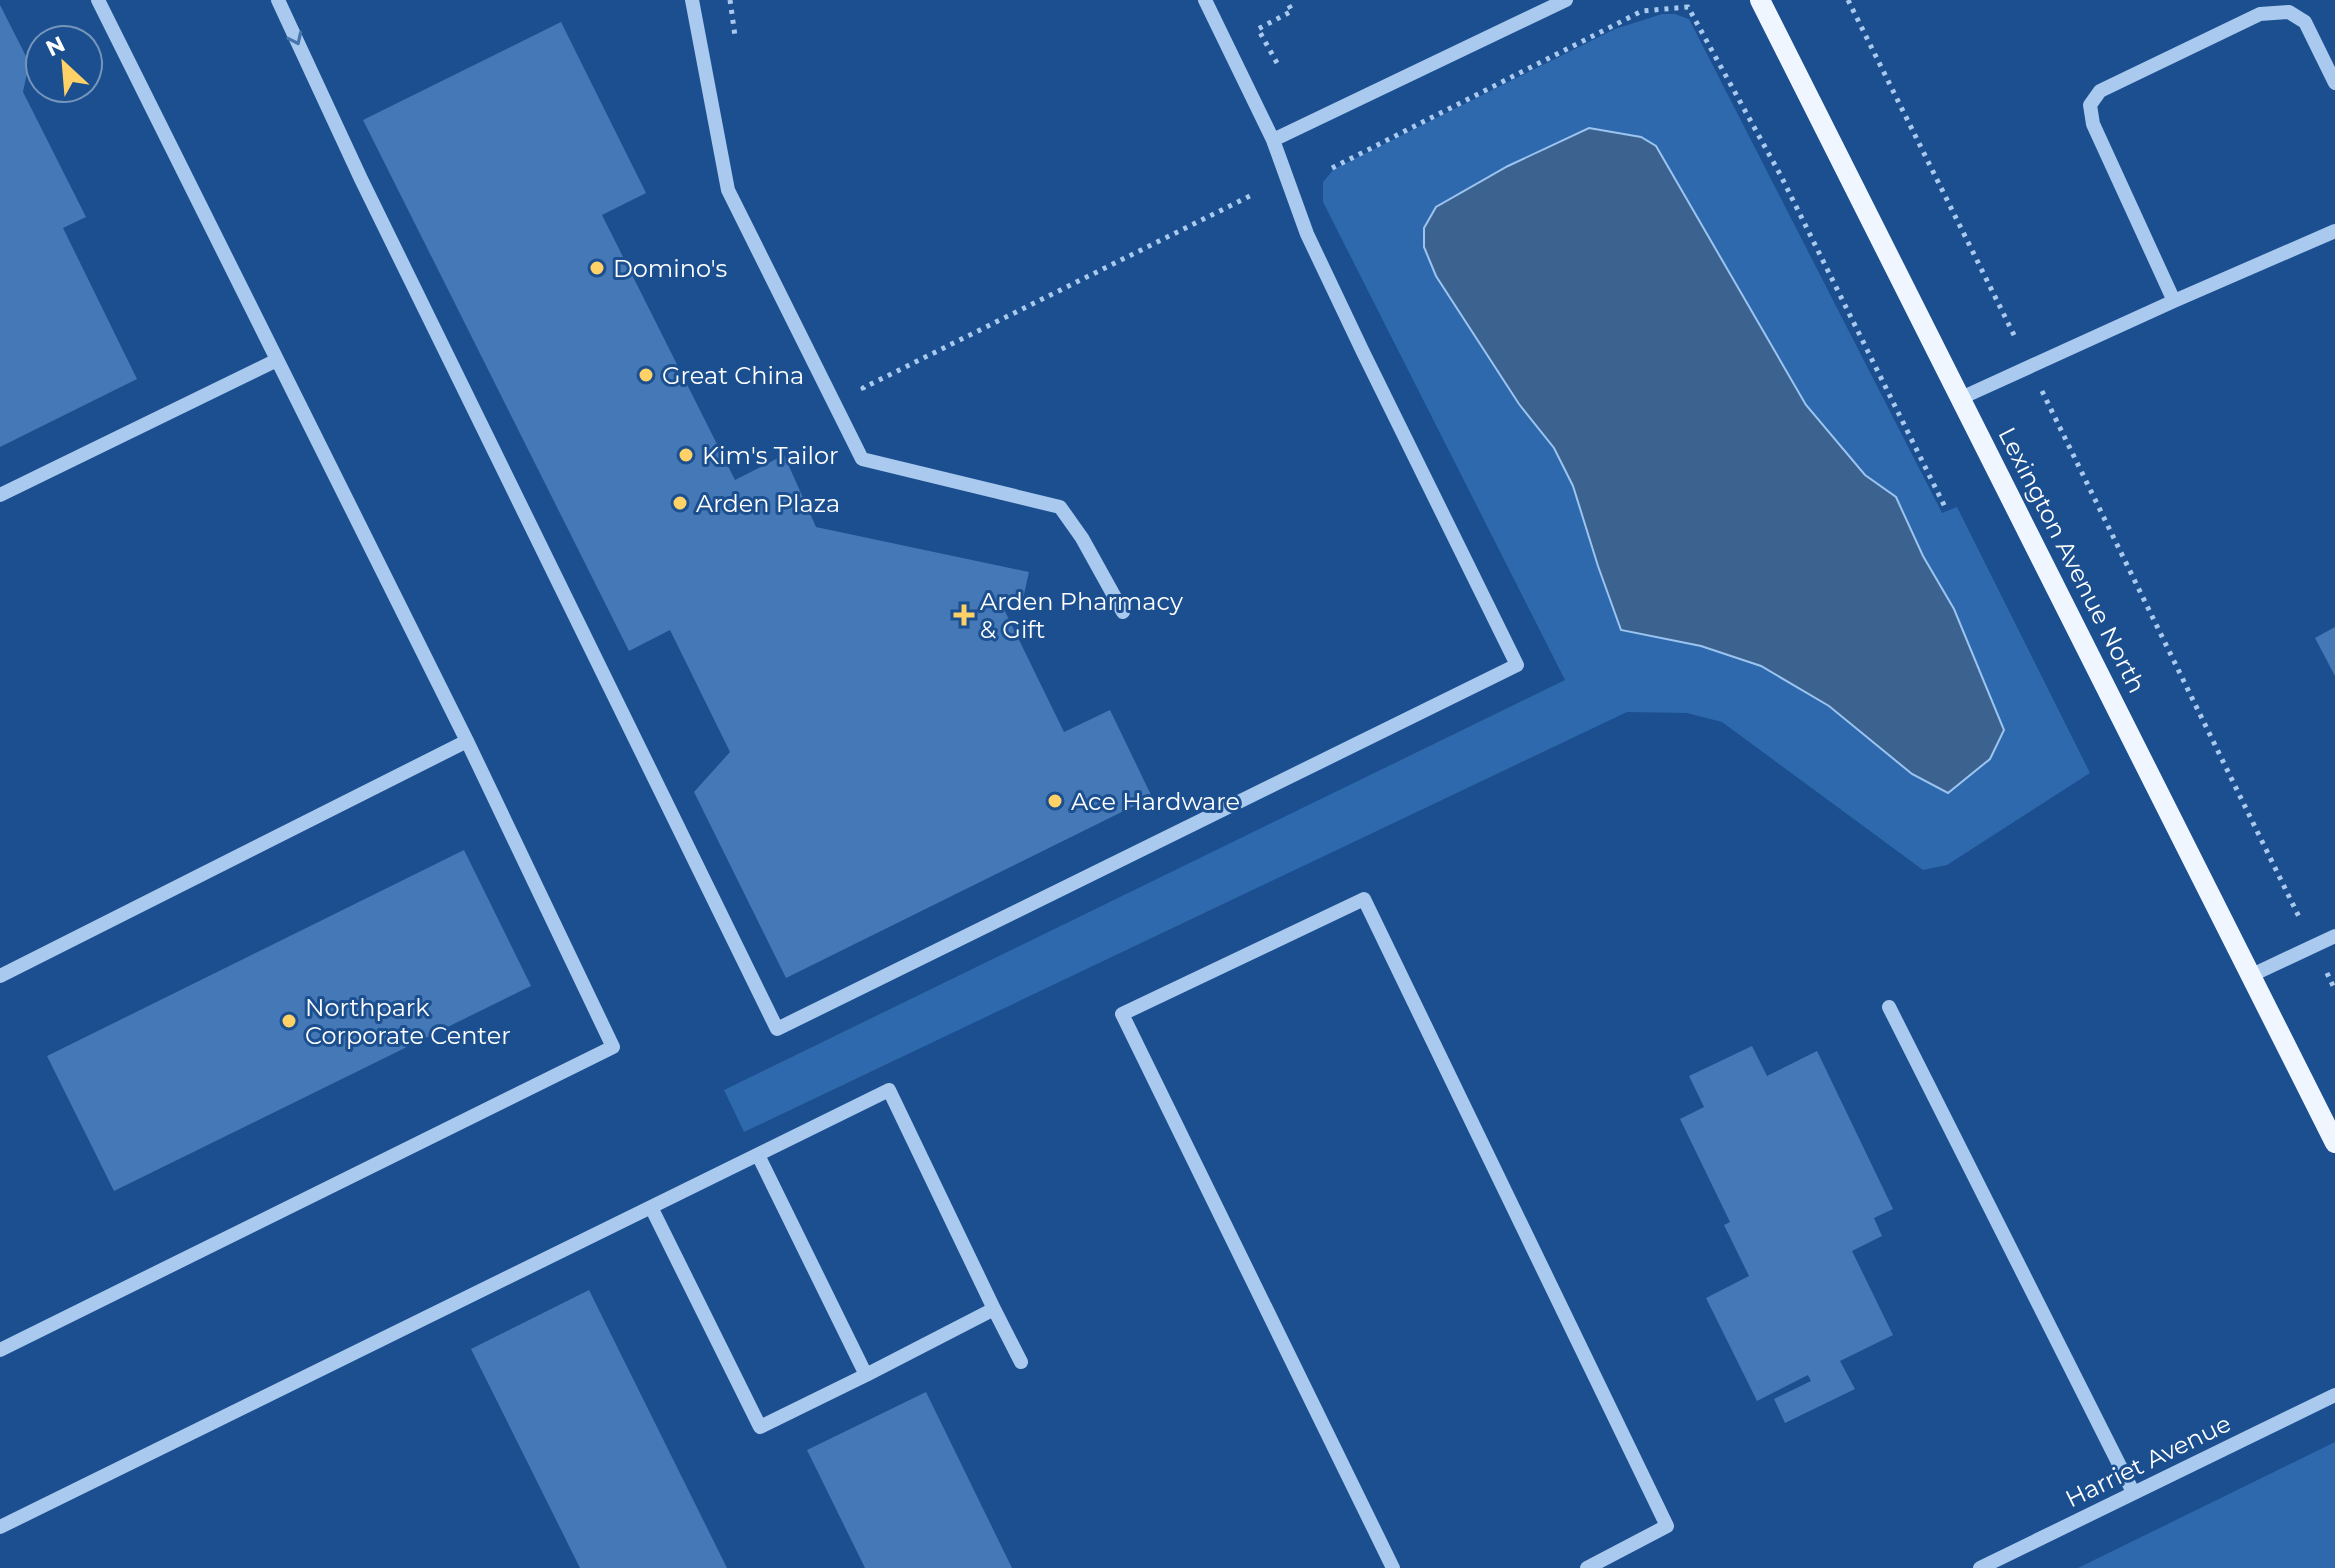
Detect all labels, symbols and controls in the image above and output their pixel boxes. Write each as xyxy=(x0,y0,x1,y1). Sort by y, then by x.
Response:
north arrow xyxy=(24,24,104,104)
text: N xyxy=(42,30,69,63)
one-way arrow xyxy=(286,31,302,46)
place label: Domino's xyxy=(613,254,727,283)
marker: Domino's xyxy=(588,259,606,277)
place label: Great China xyxy=(662,361,804,390)
marker: Great China xyxy=(637,366,655,384)
street label: Lexington Avenue North xyxy=(1992,422,2152,698)
place label: Kim's Tailor xyxy=(702,441,839,470)
marker: Kim's Tailor xyxy=(677,446,695,464)
place label: Arden Plaza xyxy=(696,489,840,518)
marker: Arden Plaza xyxy=(671,494,689,512)
place label: Arden Pharmacy & Gift xyxy=(980,587,1183,644)
marker: Arden Pharmacy & Gift xyxy=(955,606,973,624)
place label: Ace Hardware xyxy=(1071,787,1240,816)
marker: Ace Hardware xyxy=(1046,792,1064,810)
place label: Northpark Corporate Center xyxy=(305,993,511,1050)
marker: Northpark Corporate Center xyxy=(280,1012,298,1030)
street label: Harriet Avenue xyxy=(2061,1408,2235,1514)

